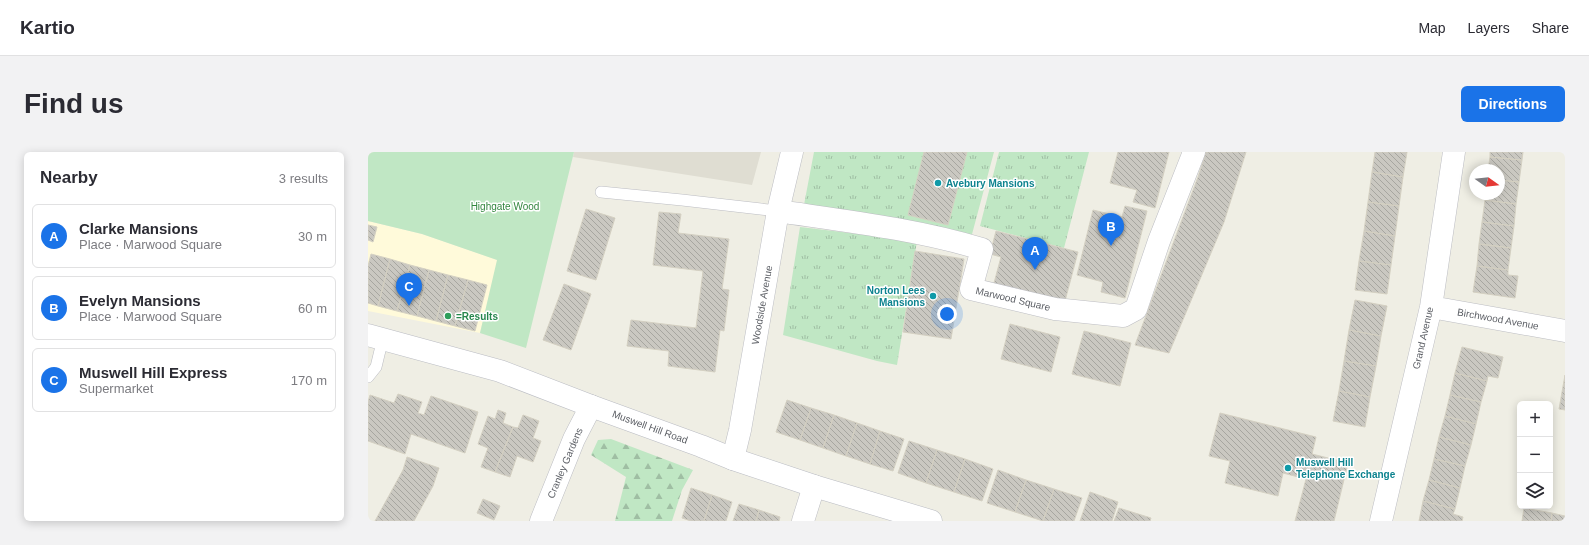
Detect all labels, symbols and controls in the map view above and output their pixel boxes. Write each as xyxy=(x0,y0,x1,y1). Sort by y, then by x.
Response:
text: Kartio xyxy=(20,17,75,38)
text: Map xyxy=(1418,20,1446,36)
text: Layers xyxy=(1468,20,1510,36)
text: Share xyxy=(1532,20,1569,36)
button: Directions xyxy=(1461,86,1565,122)
text: Find us xyxy=(24,88,124,119)
north arrow xyxy=(1469,164,1505,200)
text: Nearby xyxy=(40,168,98,187)
text: 3 results xyxy=(279,171,328,186)
marker: Avebury Mansions xyxy=(933,178,943,188)
place label: Avebury Mansions xyxy=(946,178,1035,189)
park label: Highgate Wood xyxy=(471,201,539,212)
pin: B xyxy=(1098,213,1124,246)
text: Clarke Mansions xyxy=(79,220,198,237)
text: A xyxy=(49,229,59,244)
text: 30 m xyxy=(298,229,327,244)
text: Place · Marwood Square xyxy=(79,237,222,252)
pin: A xyxy=(1022,237,1048,270)
street label: Woodside Avenue xyxy=(750,264,774,345)
pin: C xyxy=(396,273,422,306)
place label: Norton Lees Mansions xyxy=(867,285,925,308)
street label: Marwood Square xyxy=(975,285,1052,313)
marker: Norton Lees Mansions xyxy=(928,291,938,301)
text: Evelyn Mansions xyxy=(79,292,201,309)
text: B xyxy=(49,301,59,316)
text: 60 m xyxy=(298,301,327,316)
your location xyxy=(937,304,957,324)
street label: Grand Avenue xyxy=(1410,305,1436,370)
street label: Birchwood Avenue xyxy=(1456,306,1540,332)
text: Place · Marwood Square xyxy=(79,309,222,324)
marker: =Results xyxy=(443,311,453,321)
place label: =Results xyxy=(456,311,498,322)
text: Muswell Hill Express xyxy=(79,364,227,381)
text: C xyxy=(49,373,59,388)
text: 170 m xyxy=(291,373,327,388)
text: Supermarket xyxy=(79,381,153,396)
map controls xyxy=(1517,401,1553,509)
button: + xyxy=(1517,401,1553,437)
street label: Muswell Hill Road xyxy=(611,408,689,446)
street label: Cranley Gardens xyxy=(545,426,585,500)
button: − xyxy=(1517,437,1553,473)
place label: Muswell Hill Telephone Exchange xyxy=(1296,457,1396,480)
marker: Muswell Hill Telephone Exchange xyxy=(1283,463,1293,473)
button: layers xyxy=(1517,473,1553,509)

